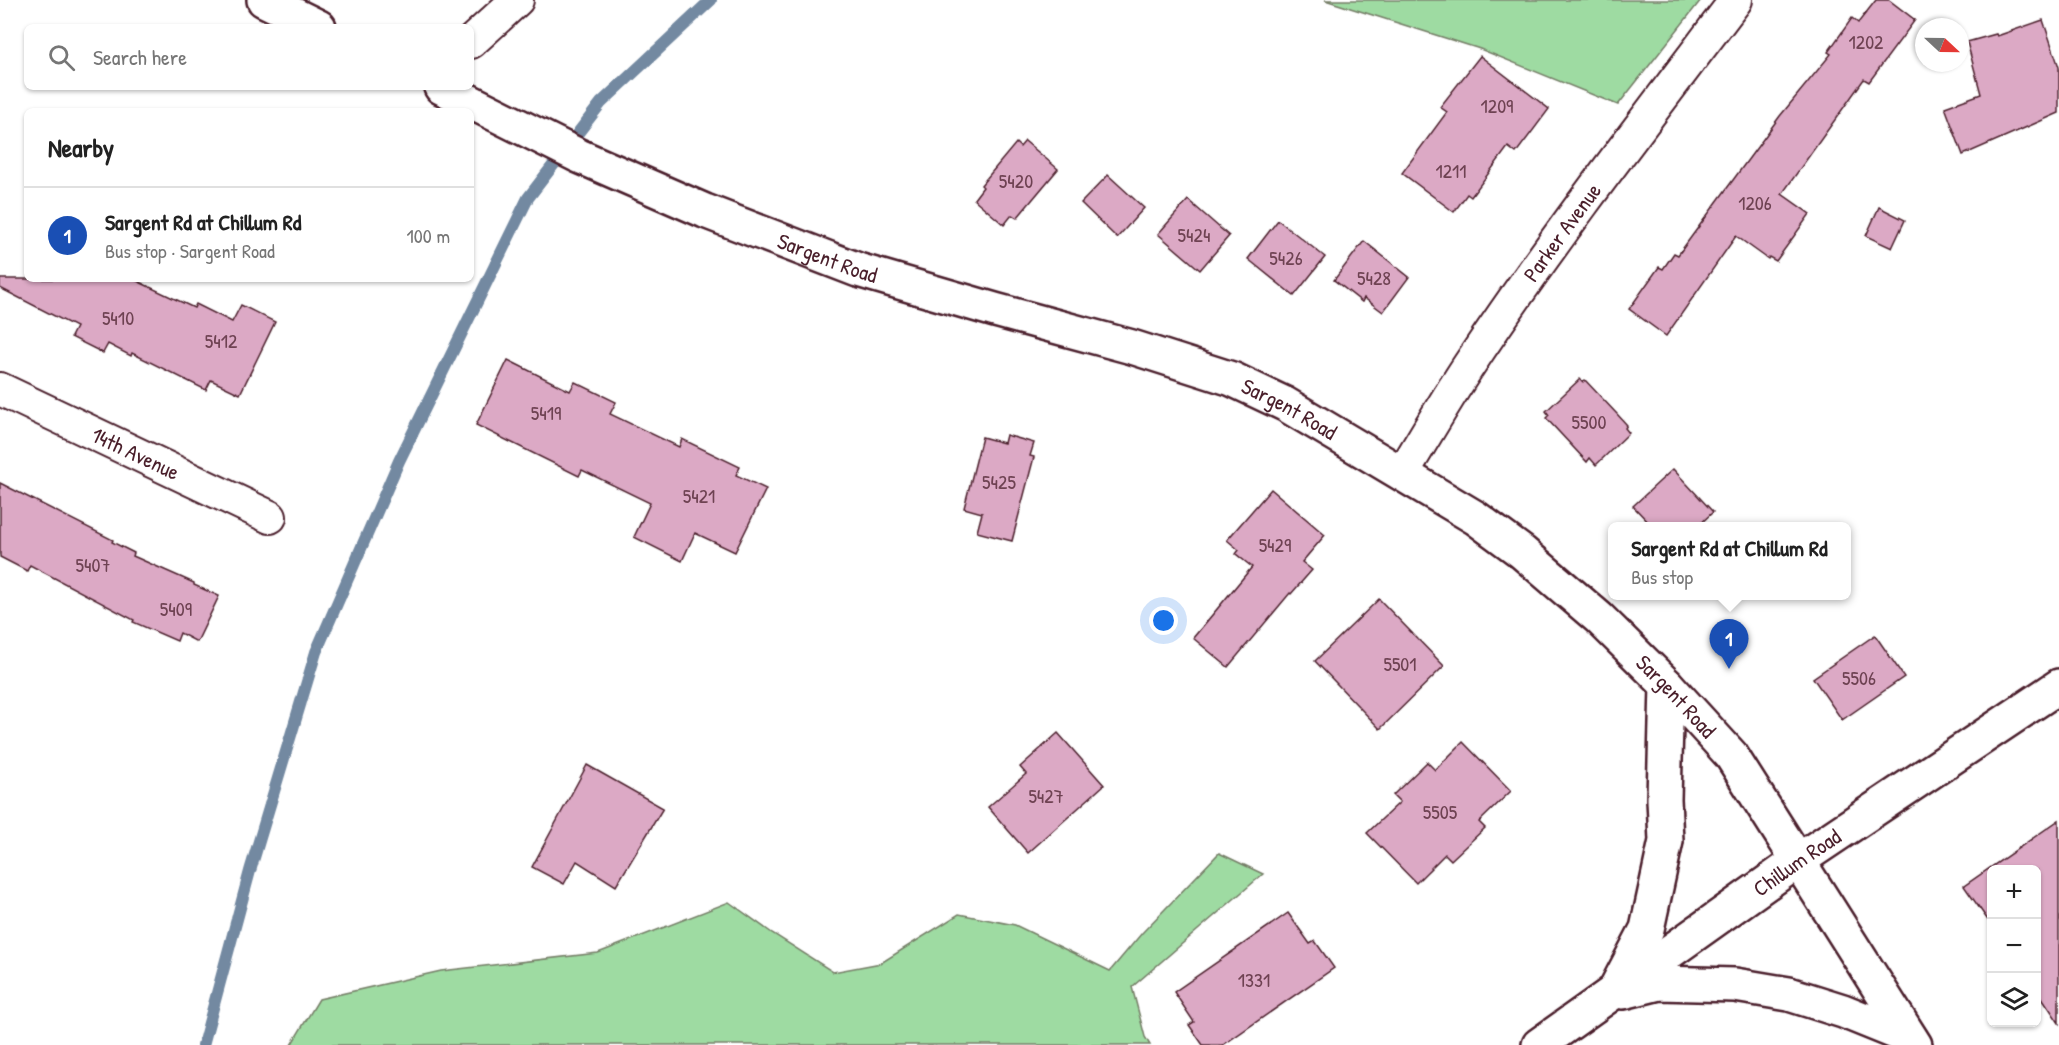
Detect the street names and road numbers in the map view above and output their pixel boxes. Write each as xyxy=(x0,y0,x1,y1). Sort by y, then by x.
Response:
street label: Parker Avenue xyxy=(1516,177,1608,288)
street label: Sargent Road xyxy=(773,225,881,290)
street label: Sargent Road xyxy=(1237,371,1343,447)
street label: 14th Avenue xyxy=(87,420,185,487)
street label: Sargent Road xyxy=(1630,648,1723,745)
street label: Chillum Road xyxy=(1747,821,1847,903)

